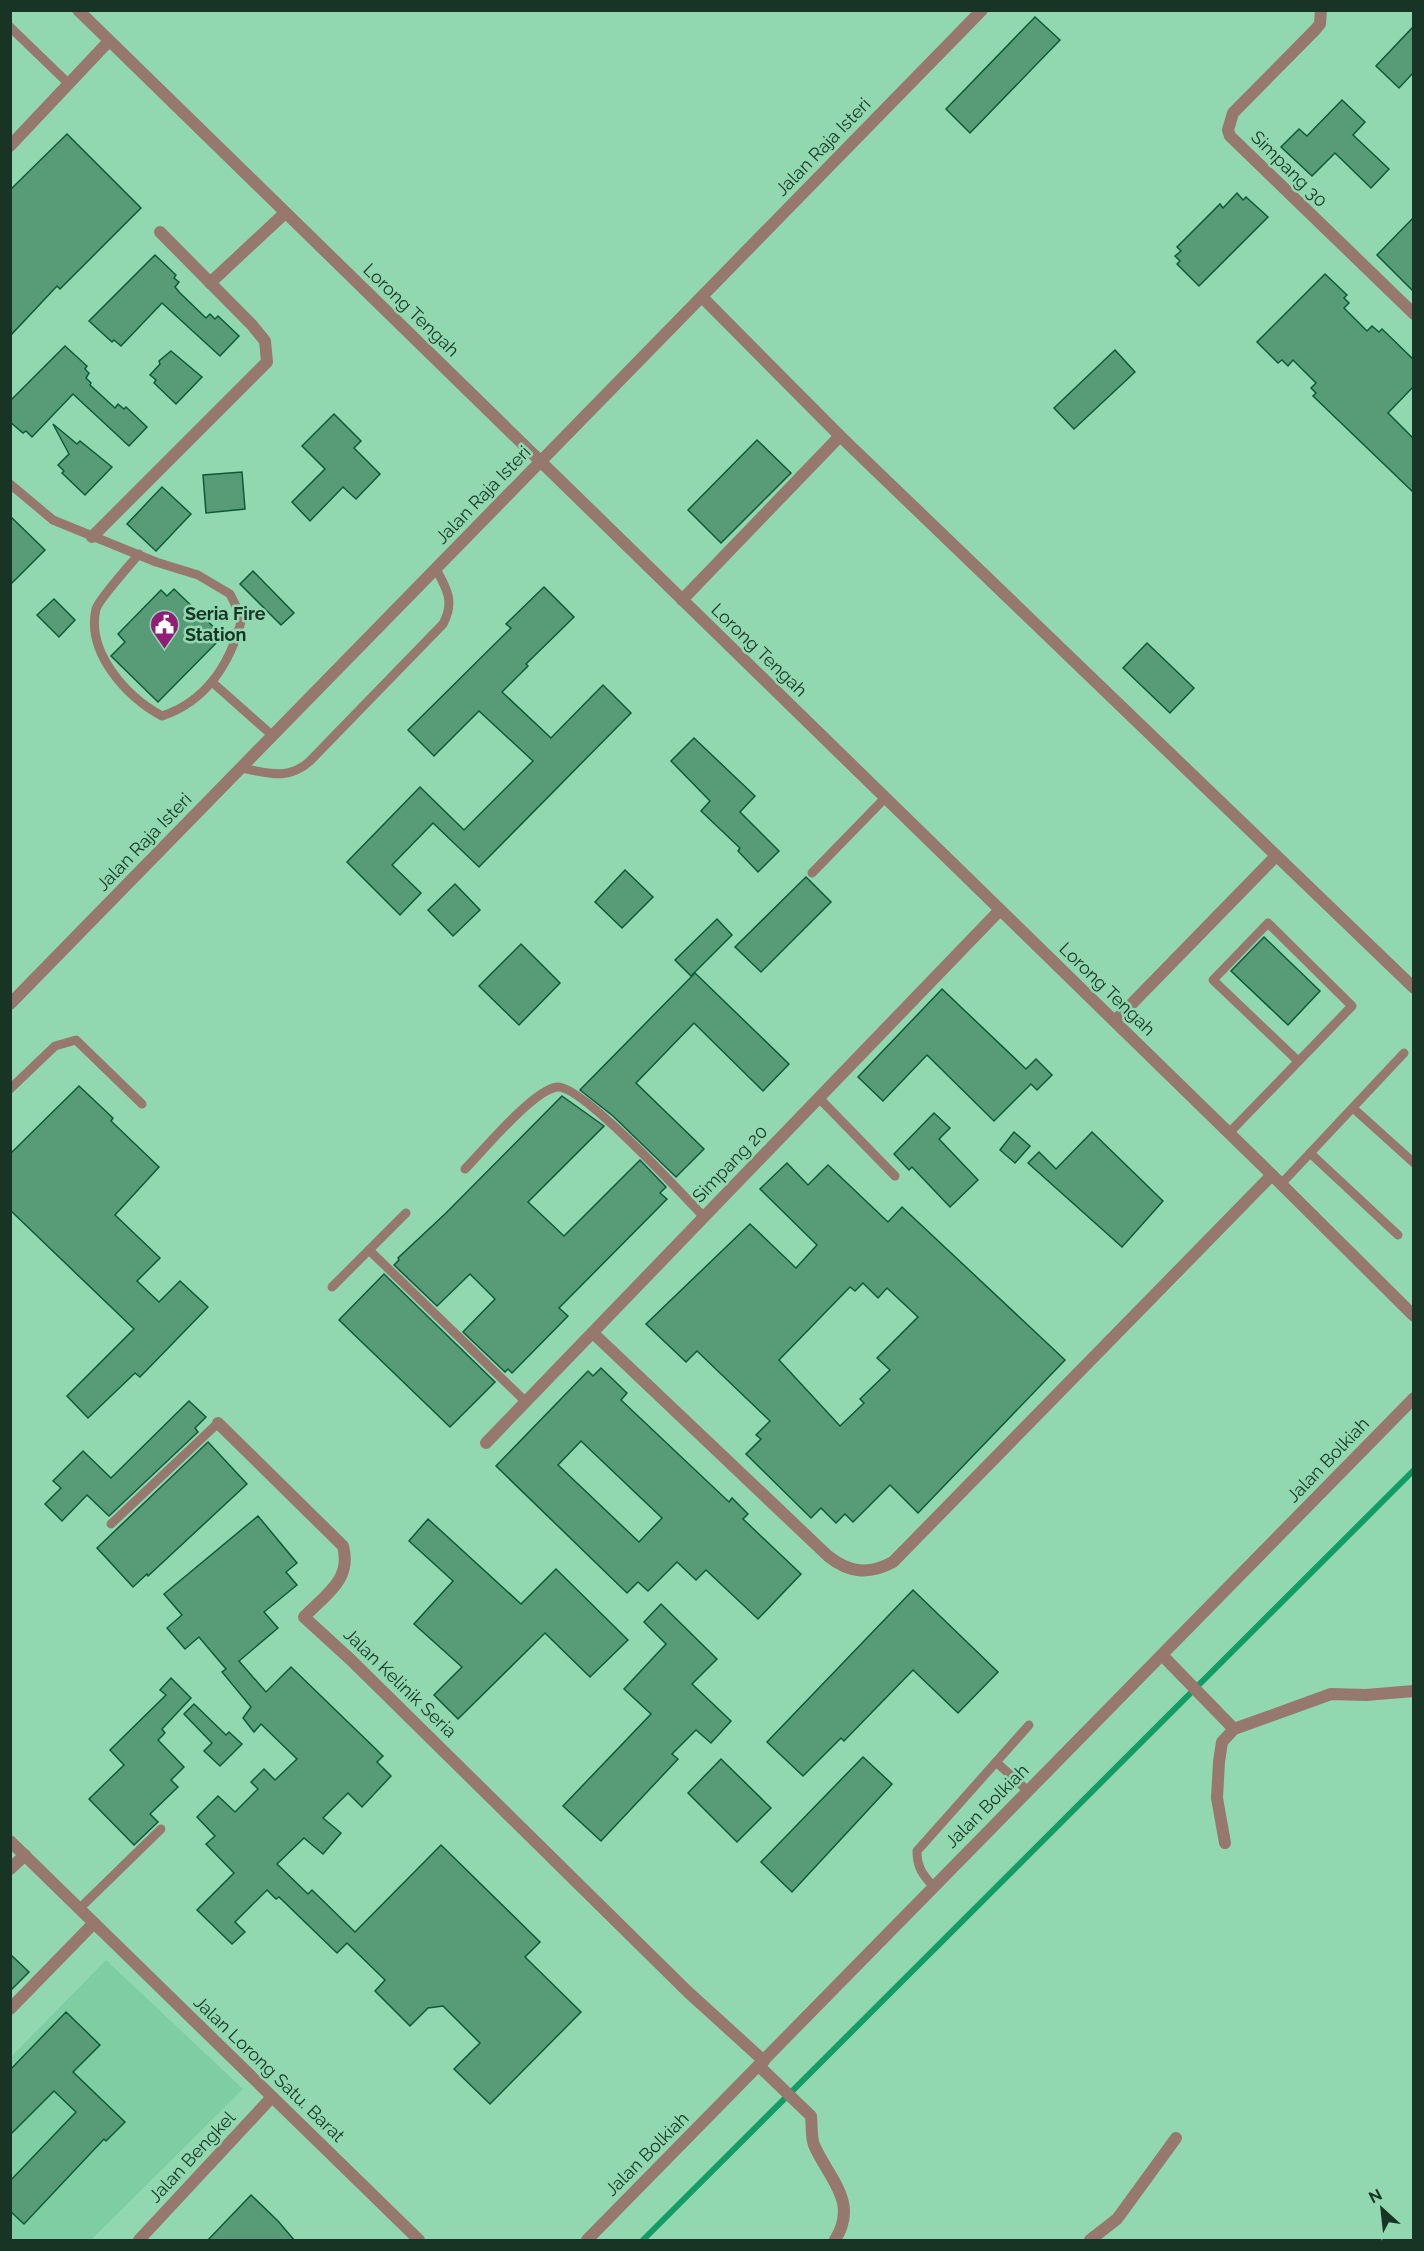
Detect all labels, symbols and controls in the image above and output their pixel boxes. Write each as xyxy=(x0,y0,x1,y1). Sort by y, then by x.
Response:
street label: Jalan Raja Isteri xyxy=(771,93,875,200)
street label: Simpang 30 xyxy=(1247,126,1332,211)
street label: Lorong Tengah xyxy=(359,259,464,361)
street label: Jalan Raja Isteri xyxy=(431,441,535,548)
street label: Lorong Tengah xyxy=(707,599,812,701)
place label: Seria Fire Station xyxy=(185,603,266,645)
public building icon: Seria Fire Station xyxy=(148,608,180,650)
street label: Jalan Raja Isteri xyxy=(92,788,196,895)
street label: Lorong Tengah xyxy=(1055,938,1160,1040)
street label: Simpang 20 xyxy=(688,1121,772,1207)
street label: Jalan Bolkiah xyxy=(1282,1413,1373,1506)
street label: Jalan Kelinik Seria xyxy=(340,1623,461,1742)
street label: Jalan Bolkiah xyxy=(941,1760,1033,1852)
street label: Jalan Lorong Satu. Barat xyxy=(190,1991,349,2146)
street label: Jalan Bengkel xyxy=(144,2107,239,2207)
street label: Jalan Bolkiah xyxy=(601,2108,693,2200)
north arrow xyxy=(1352,2179,1412,2239)
text: N xyxy=(1366,2185,1385,2207)

